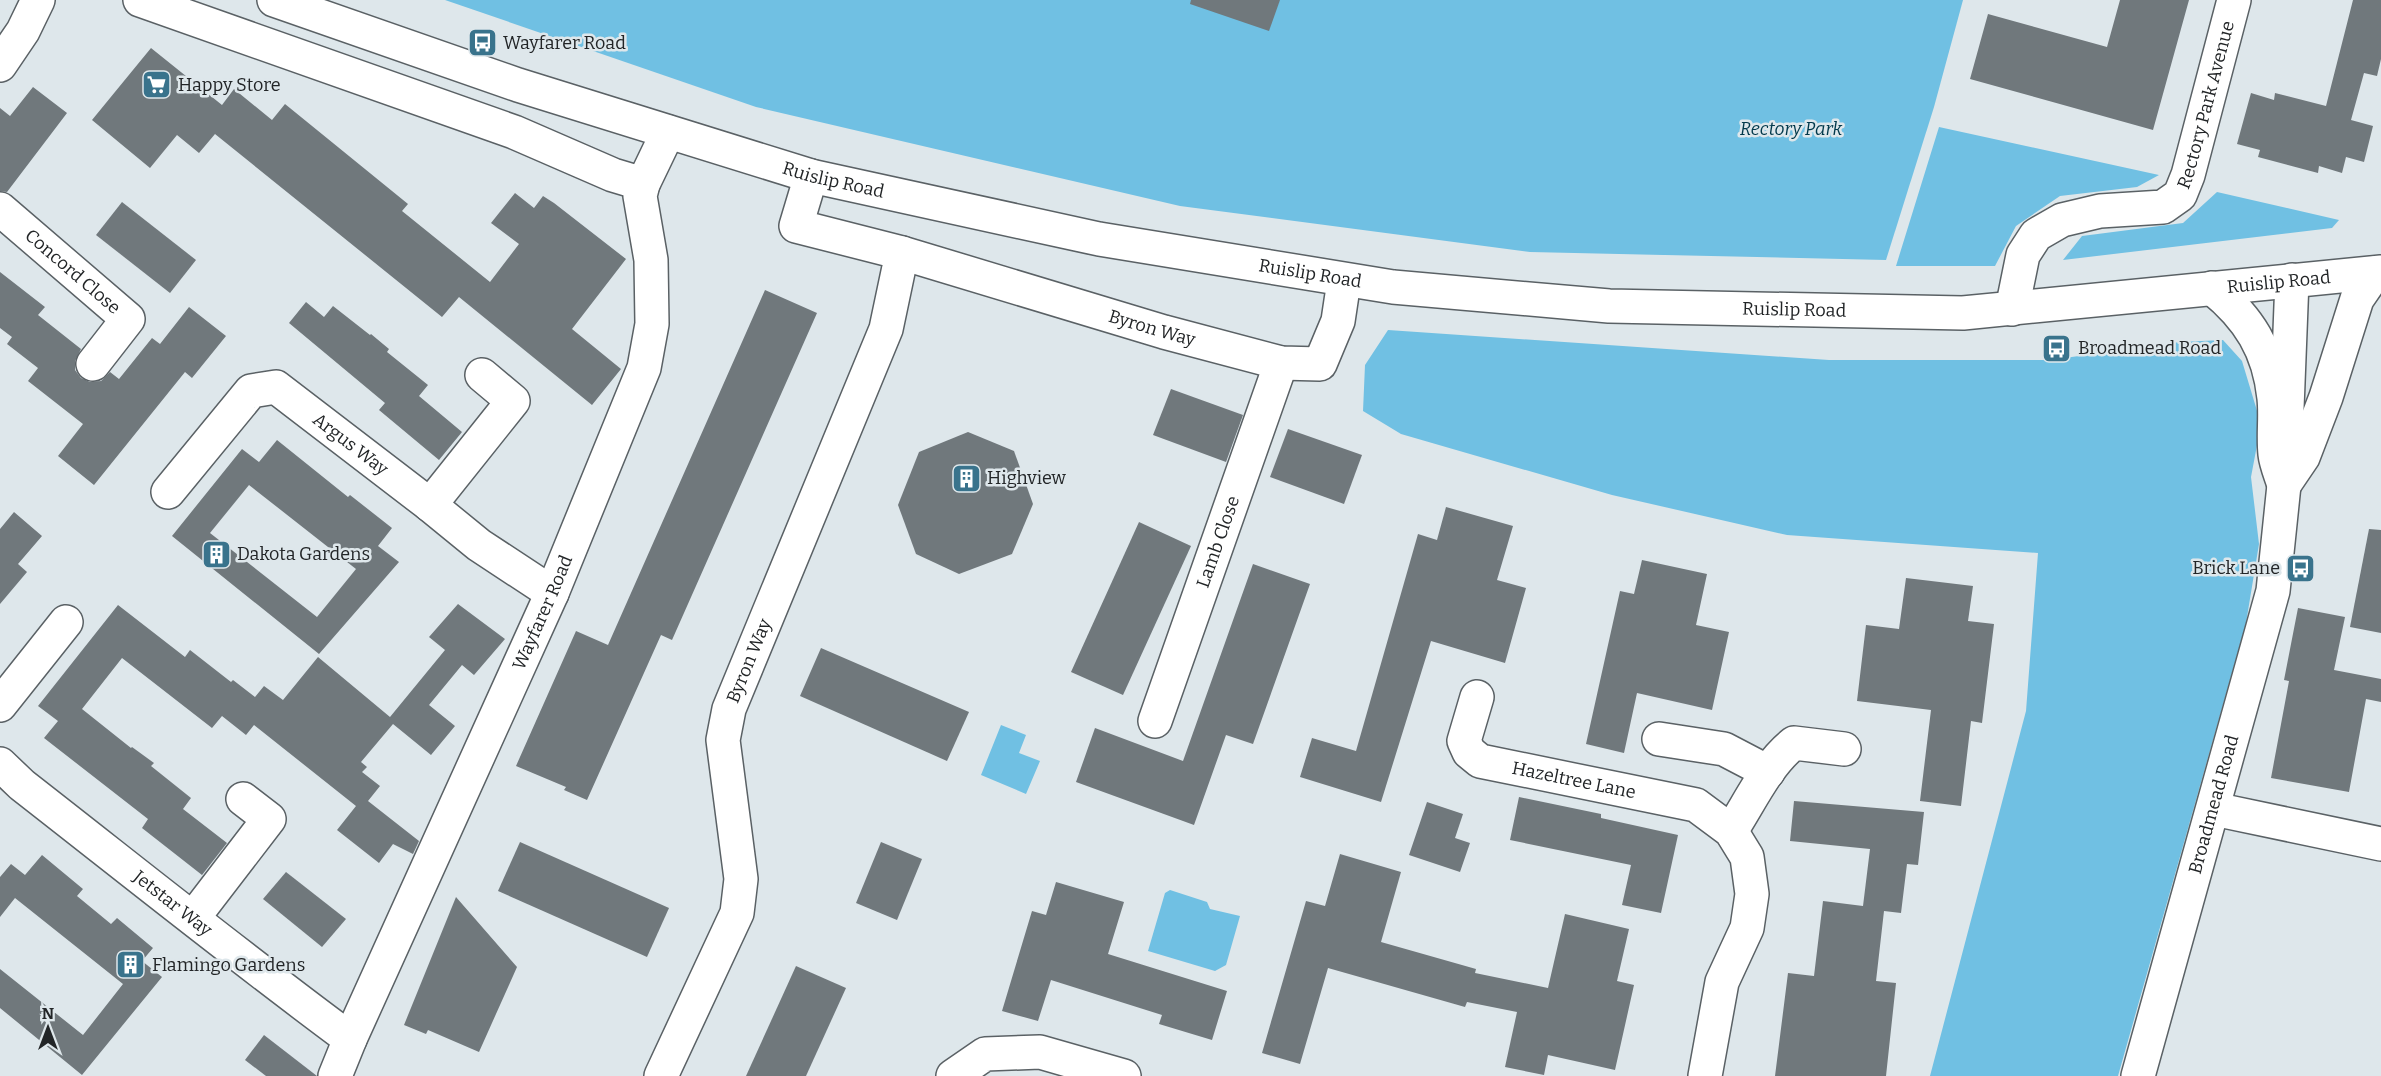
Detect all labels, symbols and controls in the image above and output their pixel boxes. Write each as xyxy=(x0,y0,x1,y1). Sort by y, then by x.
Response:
street label: Rectory Park Avenue xyxy=(2173,18,2239,192)
bus stop icon: Wayfarer Road xyxy=(466,27,498,59)
place label: Wayfarer Road xyxy=(503,32,626,54)
supermarket icon: Happy Store xyxy=(141,69,173,101)
place label: Happy Store xyxy=(178,74,281,96)
park label: Rectory Park xyxy=(1740,118,1843,140)
street label: Ruislip Road xyxy=(780,157,887,203)
street label: Concord Close xyxy=(20,224,125,319)
street label: Ruislip Road xyxy=(1257,254,1364,293)
street label: Ruislip Road xyxy=(2226,266,2332,298)
street label: Ruislip Road xyxy=(1742,298,1847,322)
street label: Byron Way xyxy=(1106,305,1198,351)
bus stop icon: Broadmead Road xyxy=(2041,332,2073,364)
place label: Broadmead Road xyxy=(2078,337,2221,359)
street label: Argus Way xyxy=(308,408,393,480)
building icon: Highview xyxy=(950,462,982,494)
place label: Highview xyxy=(987,467,1066,489)
street label: Lamb Close xyxy=(1192,493,1244,591)
building icon: Dakota Gardens xyxy=(200,538,232,570)
place label: Dakota Gardens xyxy=(237,543,370,565)
street label: Wayfarer Road xyxy=(508,552,577,673)
bus stop icon: Brick Lane xyxy=(2285,552,2317,584)
place label: Brick Lane xyxy=(2192,557,2280,579)
street label: Byron Way xyxy=(722,615,776,706)
street label: Broadmead Road xyxy=(2184,732,2244,876)
street label: Hazeltree Lane xyxy=(1510,757,1638,803)
street label: Jetstar Way xyxy=(128,865,217,941)
building icon: Flamingo Gardens xyxy=(115,949,147,981)
place label: Flamingo Gardens xyxy=(152,954,305,976)
north arrow xyxy=(18,998,78,1058)
text: N xyxy=(42,1004,54,1023)

